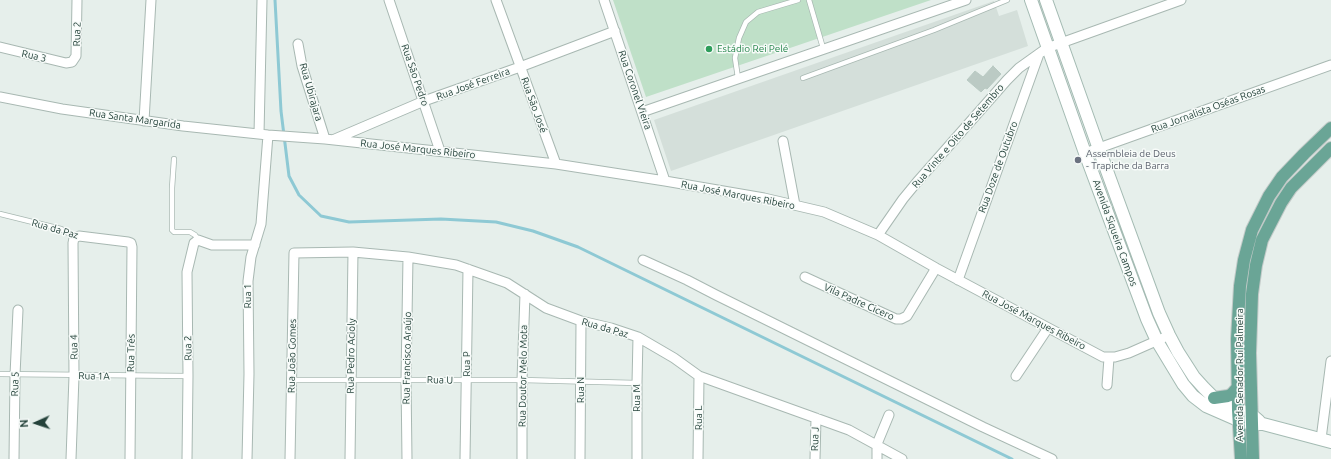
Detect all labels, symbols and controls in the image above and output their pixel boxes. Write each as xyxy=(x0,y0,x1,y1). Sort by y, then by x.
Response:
street label: Rua 2 xyxy=(71,21,83,47)
street label: Rua São Pedro xyxy=(399,42,431,108)
place label: Estádio Rei Pelé xyxy=(717,43,788,55)
marker: Estádio Rei Pelé xyxy=(704,44,714,54)
street label: Rua 3 xyxy=(20,47,48,65)
street label: Rua Coronel Vieira xyxy=(616,49,654,131)
street label: Rua Ubirajara xyxy=(297,62,325,122)
street label: Rua José Ferreira xyxy=(435,65,511,103)
street label: Rua São José xyxy=(518,75,550,135)
street label: Rua Vinte e Oito de Setembro xyxy=(910,82,1006,190)
street label: Rua Jornalista Oséas Rosas xyxy=(1149,83,1267,135)
street label: Rua Santa Margarida xyxy=(88,107,182,131)
street label: Rua Doze de Outubro xyxy=(976,119,1020,215)
street label: Rua José Marques Ribeiro xyxy=(360,137,476,161)
place label: Assembleia de Deus - Trapiche da Barra xyxy=(1086,148,1176,172)
marker: Assembleia de Deus - Trapiche da Barra xyxy=(1073,155,1083,165)
street label: Rua José Marques Ribeiro xyxy=(680,178,796,212)
street label: Avenida Siqueira Campos xyxy=(1090,178,1140,288)
street label: Rua da Paz xyxy=(30,217,80,241)
street label: Vila Padre Cicero xyxy=(822,281,896,323)
street label: Rua 1 xyxy=(242,283,254,309)
street label: Rua José Marques Ribeiro xyxy=(980,288,1088,352)
street label: Avenida Senador Rui Palmeira xyxy=(1234,308,1246,442)
street label: Rua Francisco Araújo xyxy=(400,312,414,404)
street label: Rua da Paz xyxy=(580,316,630,340)
street label: Rua Pedro Acioly xyxy=(344,318,358,394)
street label: Rua João Gomes xyxy=(285,319,299,393)
street label: Rua Doutor Melo Mota xyxy=(516,325,530,427)
street label: Rua 4 xyxy=(68,334,80,360)
street label: Rua Três xyxy=(125,334,137,372)
street label: Rua 2 xyxy=(182,335,194,361)
street label: Rua P xyxy=(461,351,473,377)
street label: Rua 1A xyxy=(78,370,110,382)
street label: Rua 5 xyxy=(9,371,21,397)
street label: Rua U xyxy=(427,374,453,386)
street label: Rua N xyxy=(575,377,587,403)
street label: Rua M xyxy=(631,384,643,412)
north arrow xyxy=(16,403,56,443)
street label: Rua L xyxy=(693,406,705,430)
text: N xyxy=(18,419,30,428)
street label: Rua J xyxy=(809,427,821,451)

